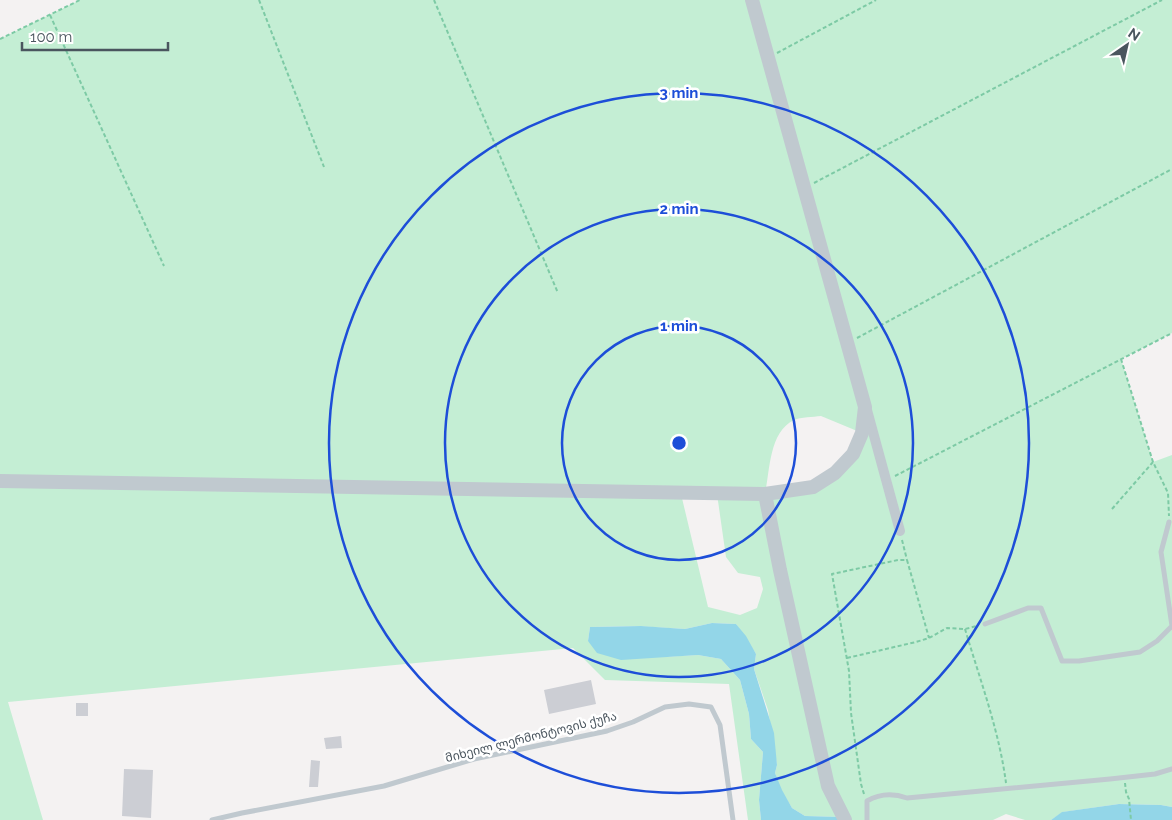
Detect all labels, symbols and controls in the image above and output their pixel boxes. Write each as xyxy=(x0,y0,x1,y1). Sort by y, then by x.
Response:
scale bar xyxy=(22,20,169,52)
north arrow xyxy=(1102,20,1152,70)
text: N xyxy=(1125,25,1143,44)
text: 100 m xyxy=(30,28,72,46)
text: 3 min xyxy=(660,84,698,102)
text: 2 min xyxy=(660,200,698,218)
text: 1 min xyxy=(660,317,698,335)
centre of rings xyxy=(670,434,688,452)
street label: მიხეილ ლერმონტოვის ქუჩა xyxy=(444,709,618,766)

